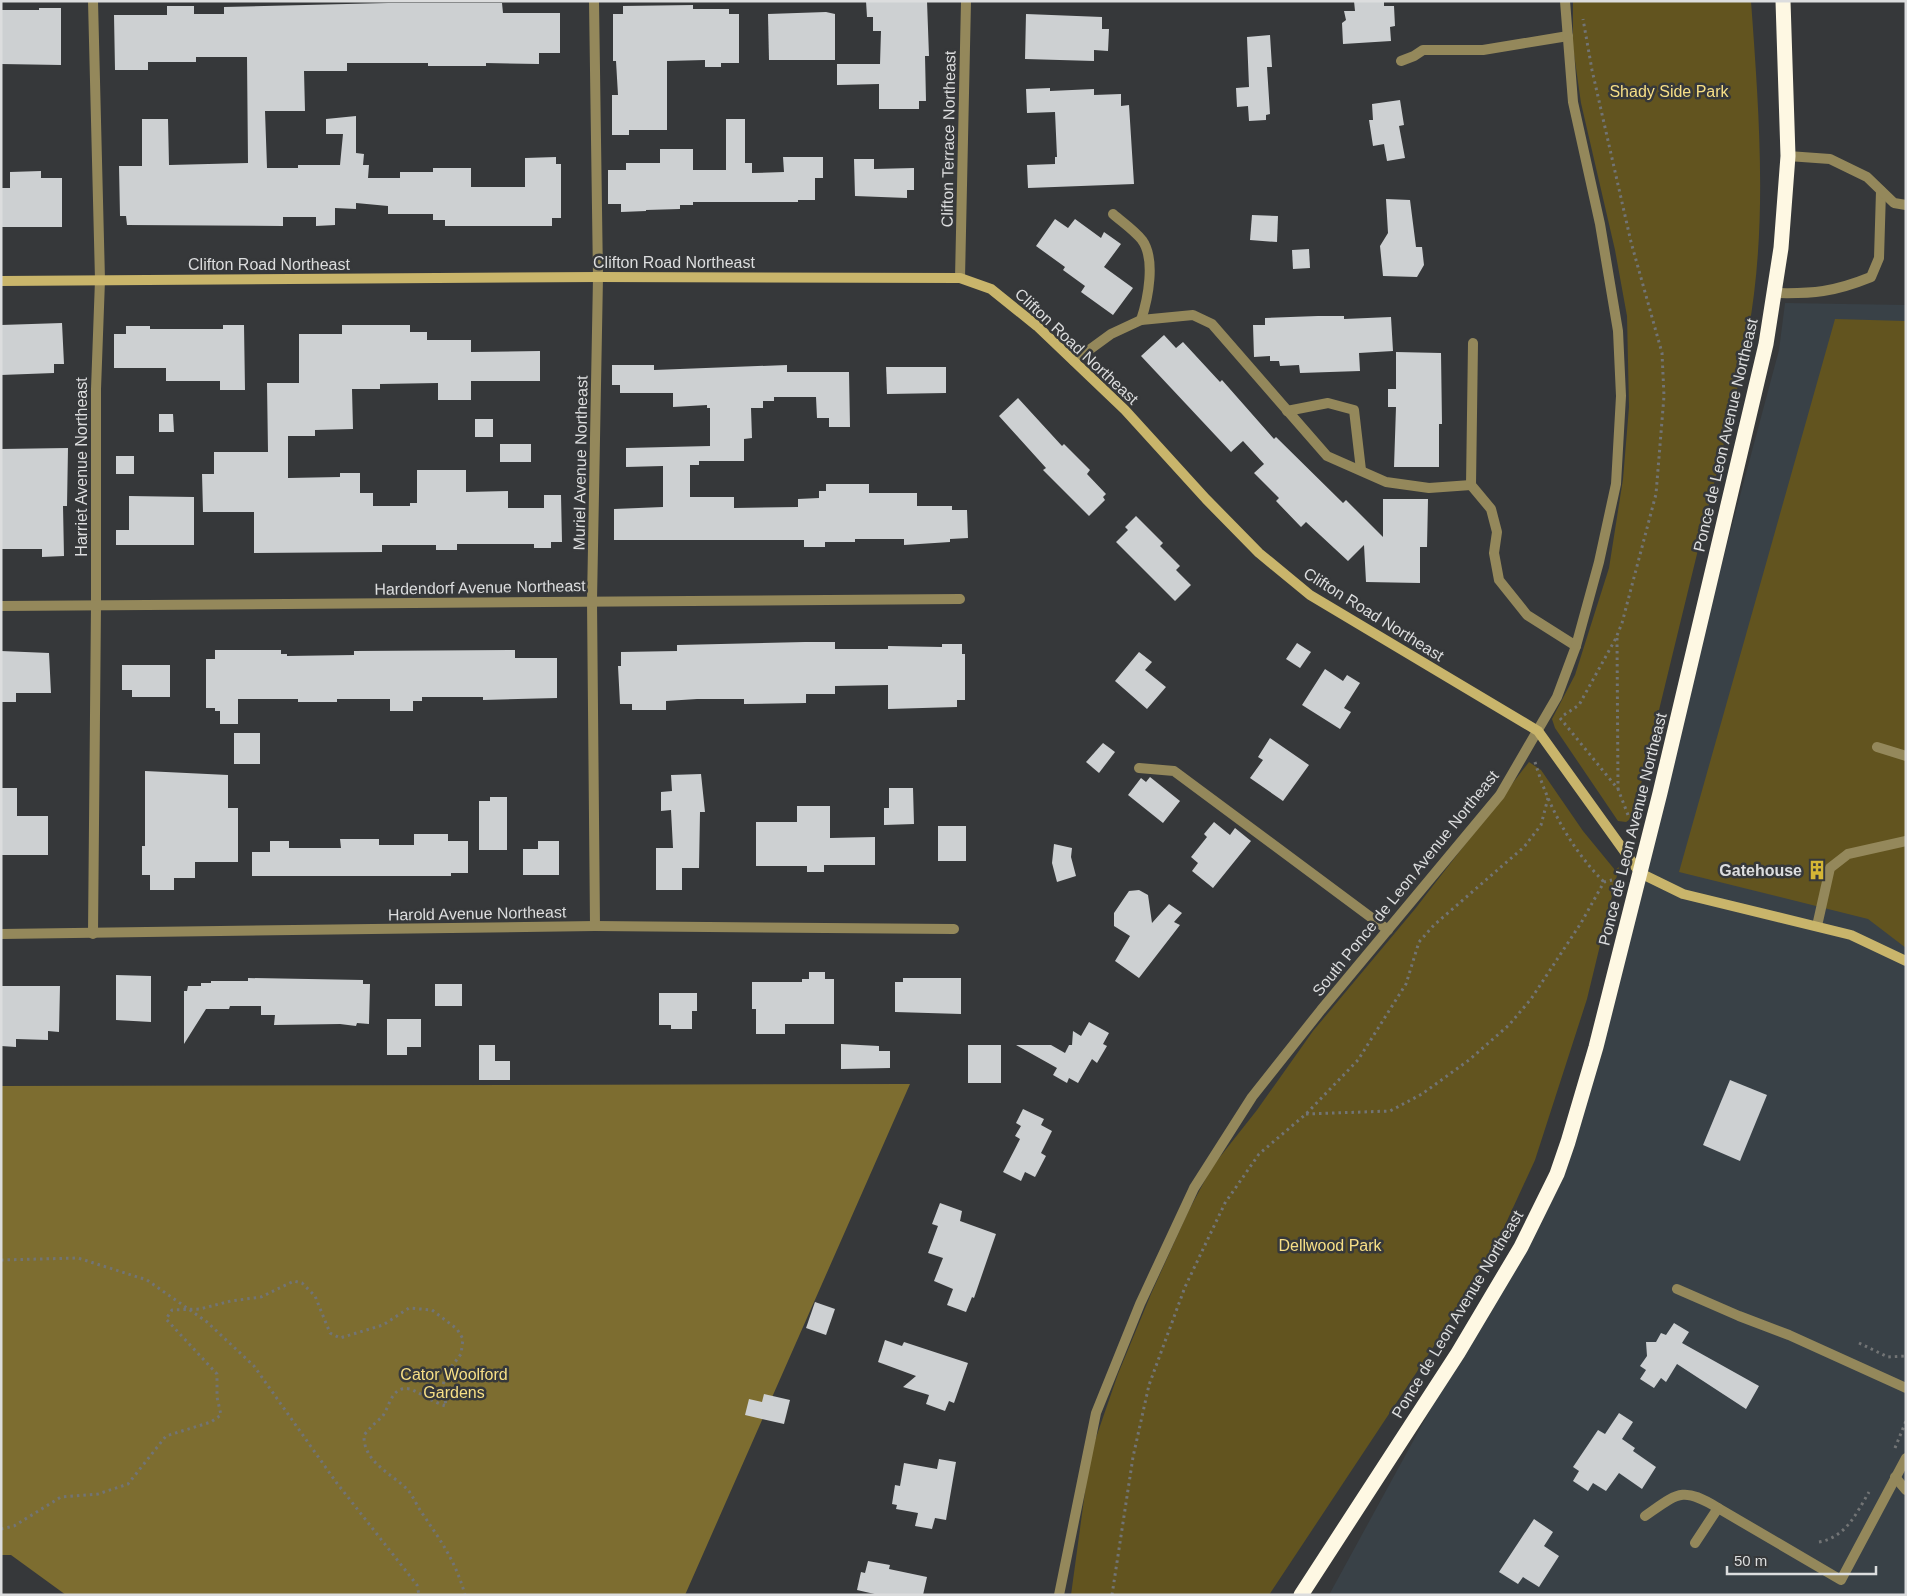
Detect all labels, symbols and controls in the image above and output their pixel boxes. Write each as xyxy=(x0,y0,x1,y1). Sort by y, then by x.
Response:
street label: Clifton Terrace Northeast xyxy=(938,50,959,227)
park label: Shady Side Park xyxy=(1609,83,1730,100)
street label: Clifton Road Northeast xyxy=(593,254,755,271)
street label: Clifton Road Northeast xyxy=(188,256,350,273)
street label: Clifton Road Northeast xyxy=(1012,285,1142,408)
street label: Ponce de Leon Avenue Northeast xyxy=(1690,316,1761,553)
street label: Muriel Avenue Northeast xyxy=(570,375,591,551)
street label: Harriet Avenue Northeast xyxy=(73,377,90,557)
street label: Clifton Road Northeast xyxy=(1301,564,1447,665)
street label: Hardendorf Avenue Northeast xyxy=(374,577,586,598)
street label: Ponce de Leon Avenue Northeast xyxy=(1595,711,1670,947)
street label: South Ponce de Leon Avenue Northeast xyxy=(1309,767,1502,1000)
building icon: Gatehouse xyxy=(1806,859,1828,881)
place label: Gatehouse xyxy=(1719,862,1802,879)
street label: Harold Avenue Northeast xyxy=(388,903,567,924)
street label: Ponce de Leon Avenue Northeast xyxy=(1389,1207,1527,1421)
park label: Dellwood Park xyxy=(1278,1237,1383,1254)
park label: Cator Woolford Gardens xyxy=(400,1366,508,1401)
scale bar xyxy=(1727,1544,1876,1576)
text: 50 m xyxy=(1734,1552,1767,1569)

